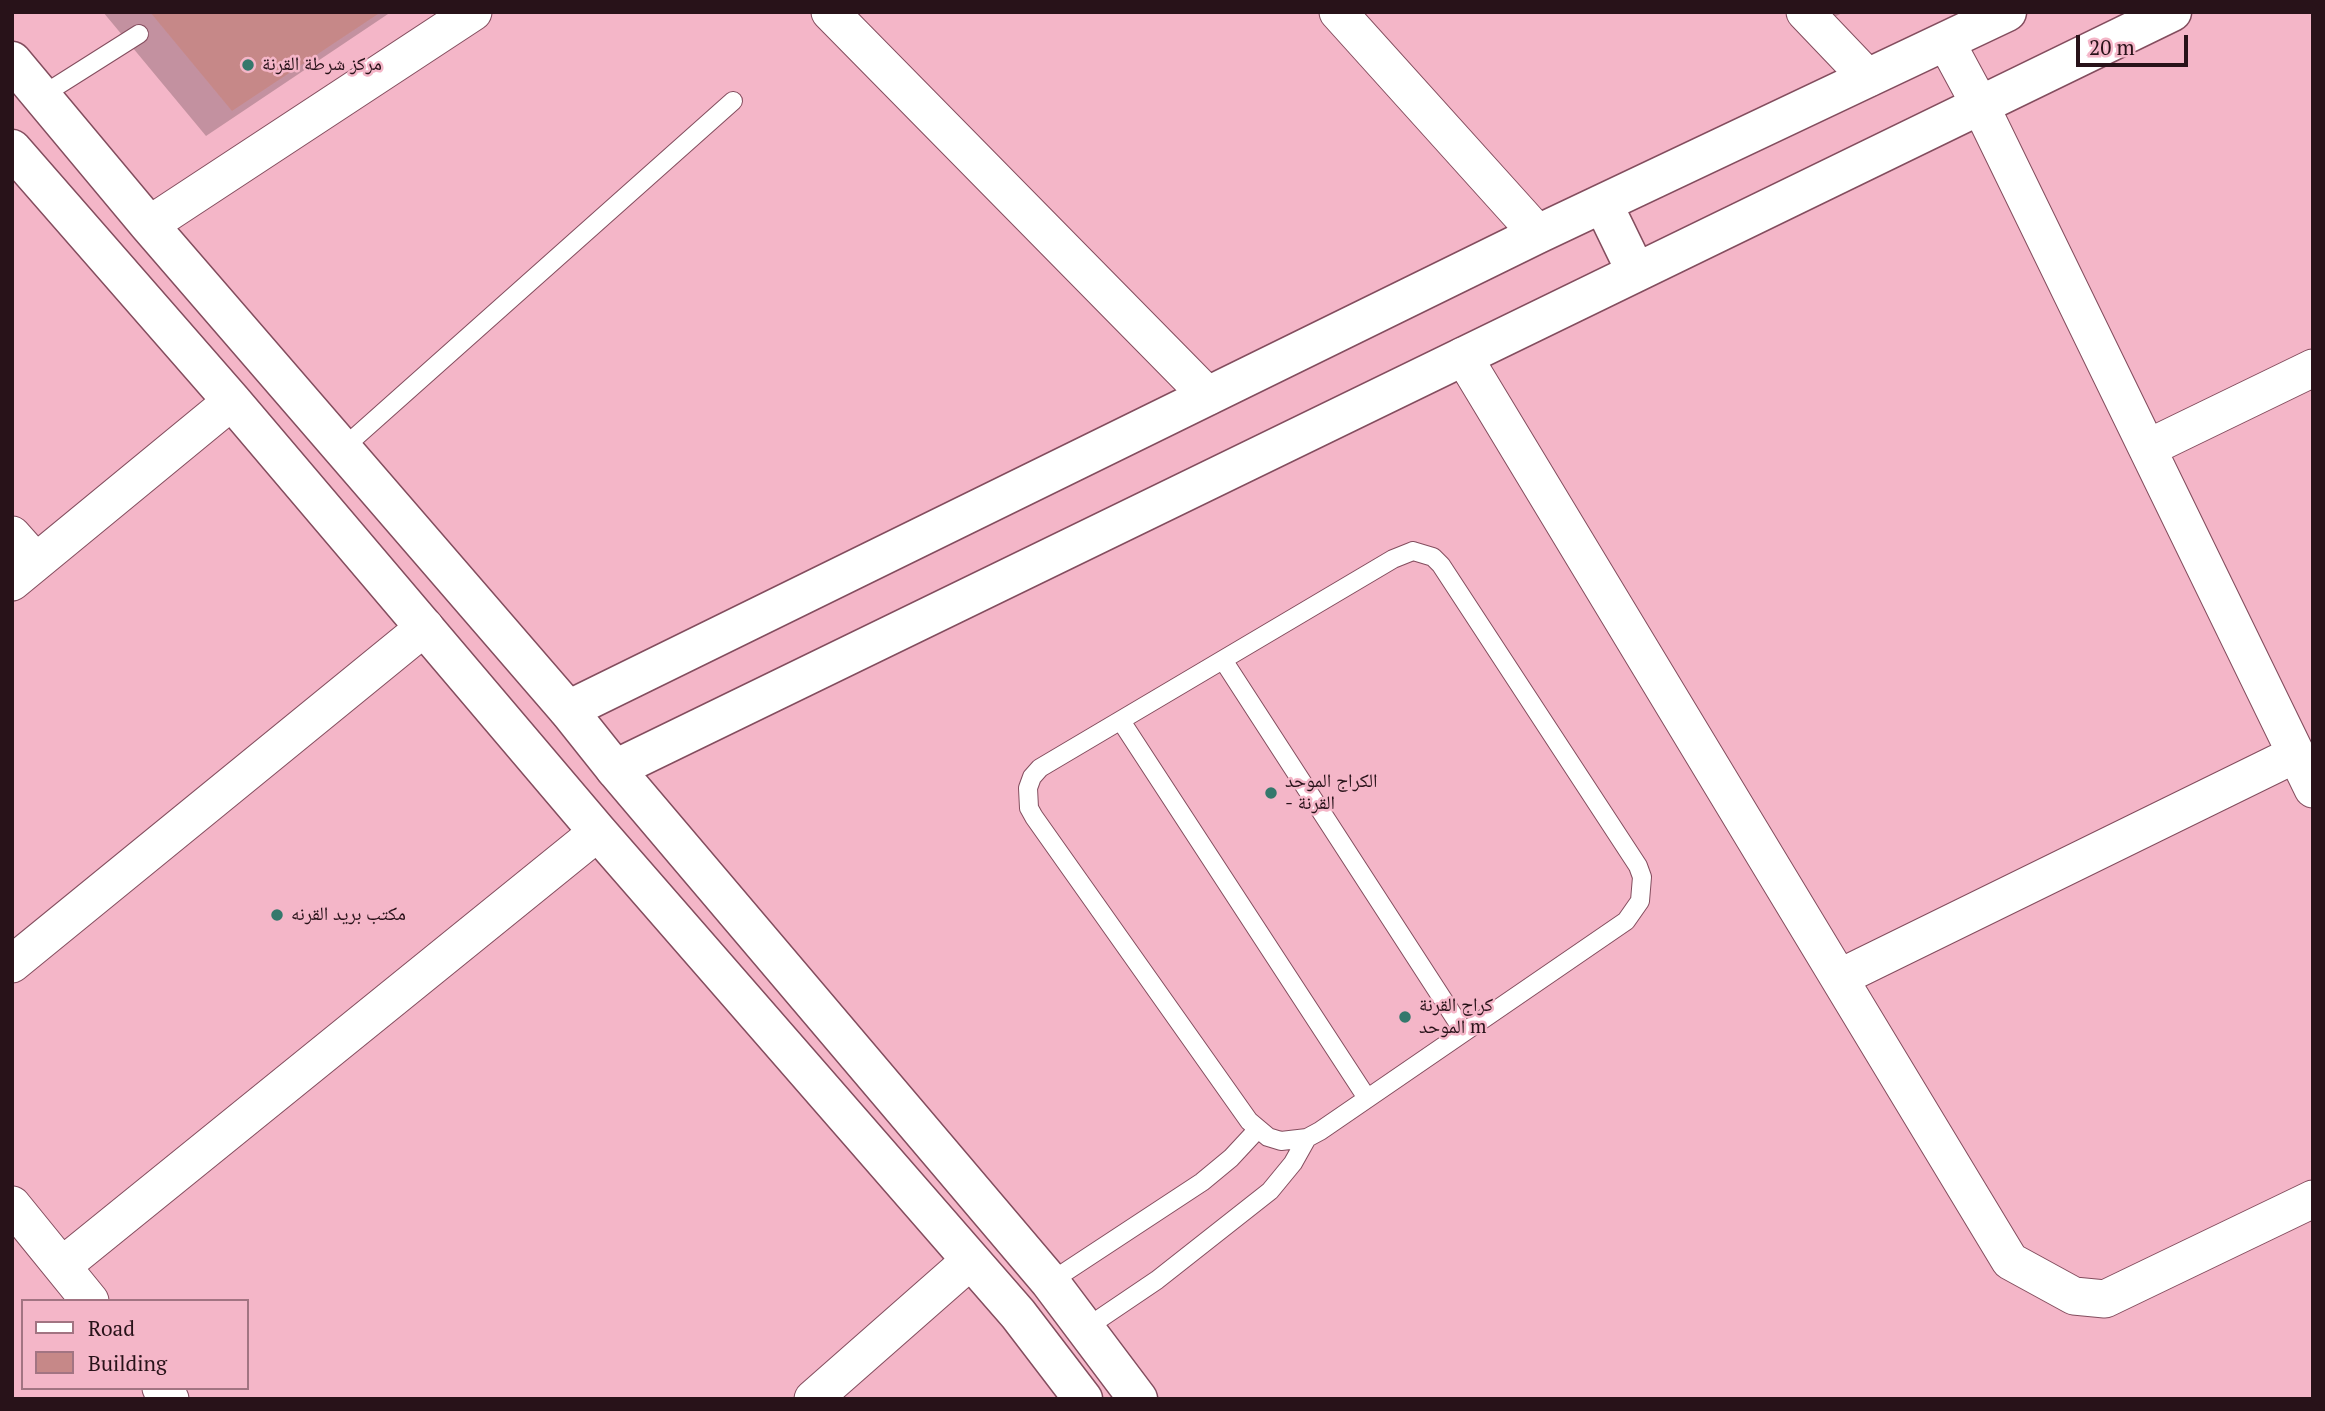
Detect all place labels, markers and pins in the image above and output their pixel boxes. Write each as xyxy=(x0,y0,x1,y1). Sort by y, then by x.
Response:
place label: مركز شرطة القرنة xyxy=(262,54,382,76)
marker: مركز شرطة القرنة xyxy=(240,57,256,73)
place label: الكراج الموحد - القرنة xyxy=(1285,771,1378,815)
marker: الكراج الموحد - القرنة xyxy=(1263,785,1279,801)
place label: مكتب بريد القرنه xyxy=(291,904,406,926)
marker: مكتب بريد القرنه xyxy=(269,907,285,923)
place label: كراج القرنة الموحد m xyxy=(1419,995,1493,1039)
marker: كراج القرنة الموحد m xyxy=(1397,1009,1413,1025)

